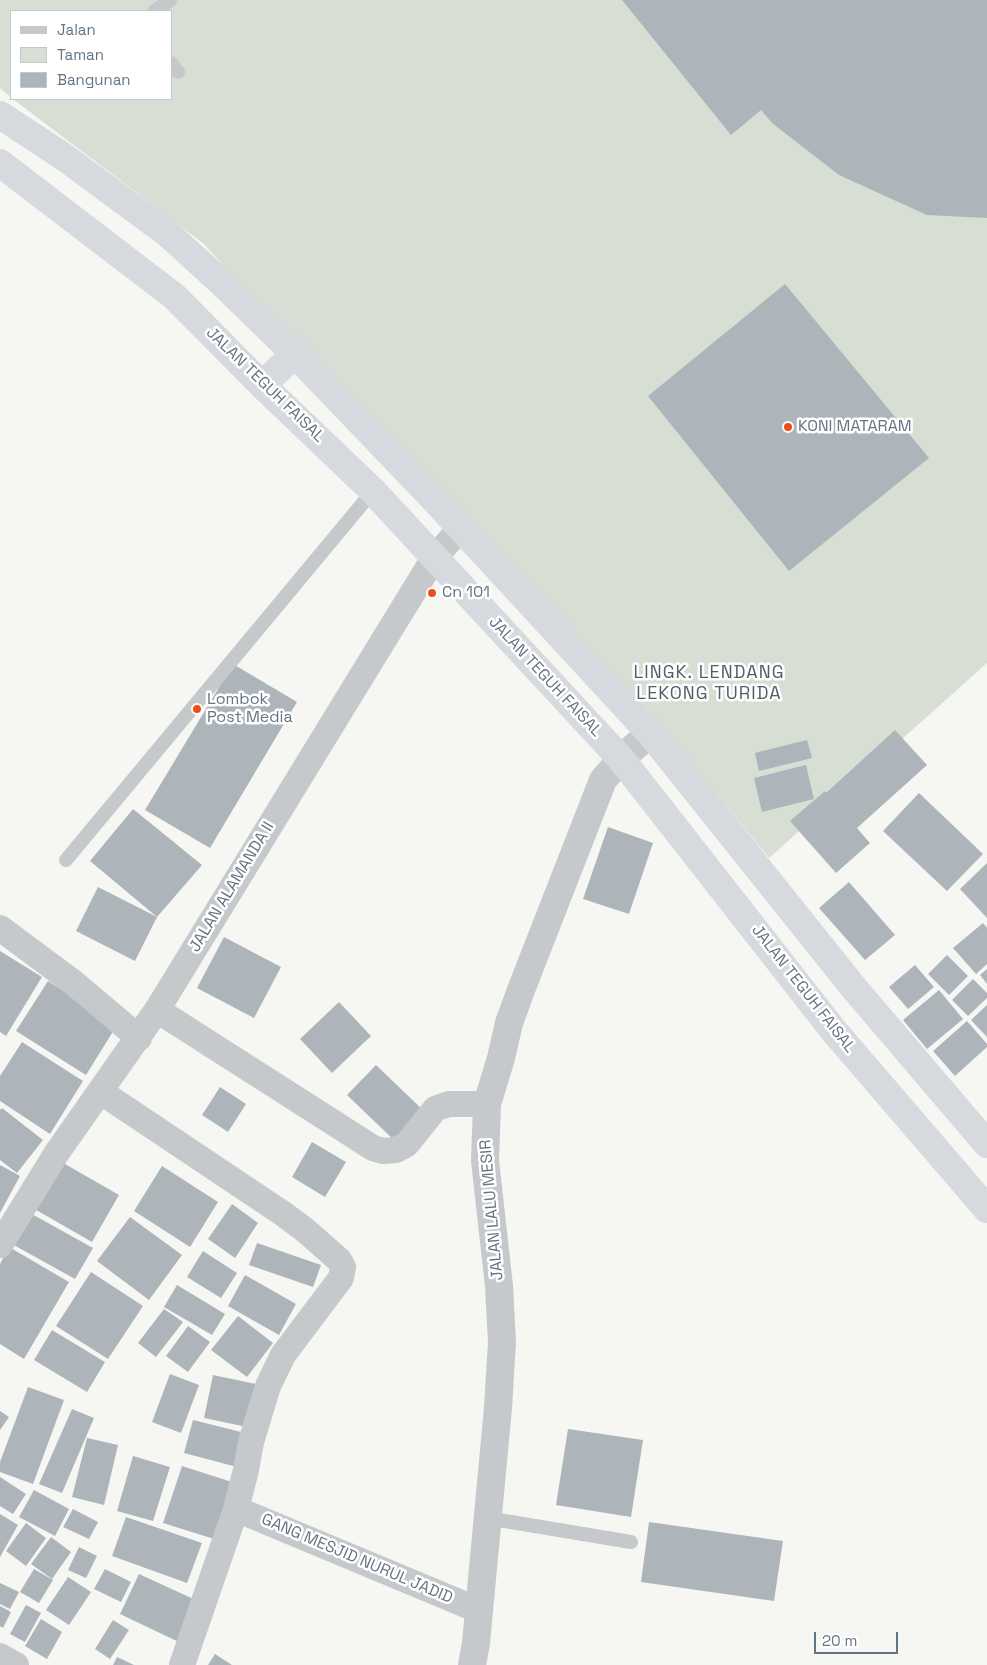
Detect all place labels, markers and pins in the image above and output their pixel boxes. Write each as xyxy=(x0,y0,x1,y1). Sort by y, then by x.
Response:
place label: KONI MATARAM xyxy=(798,417,912,437)
marker: KONI MATARAM xyxy=(782,421,794,433)
place label: Cn 101 xyxy=(442,583,490,603)
marker: Cn 101 xyxy=(426,587,438,599)
place label: Lombok Post Media xyxy=(207,690,293,728)
marker: Lombok Post Media xyxy=(191,703,203,715)

